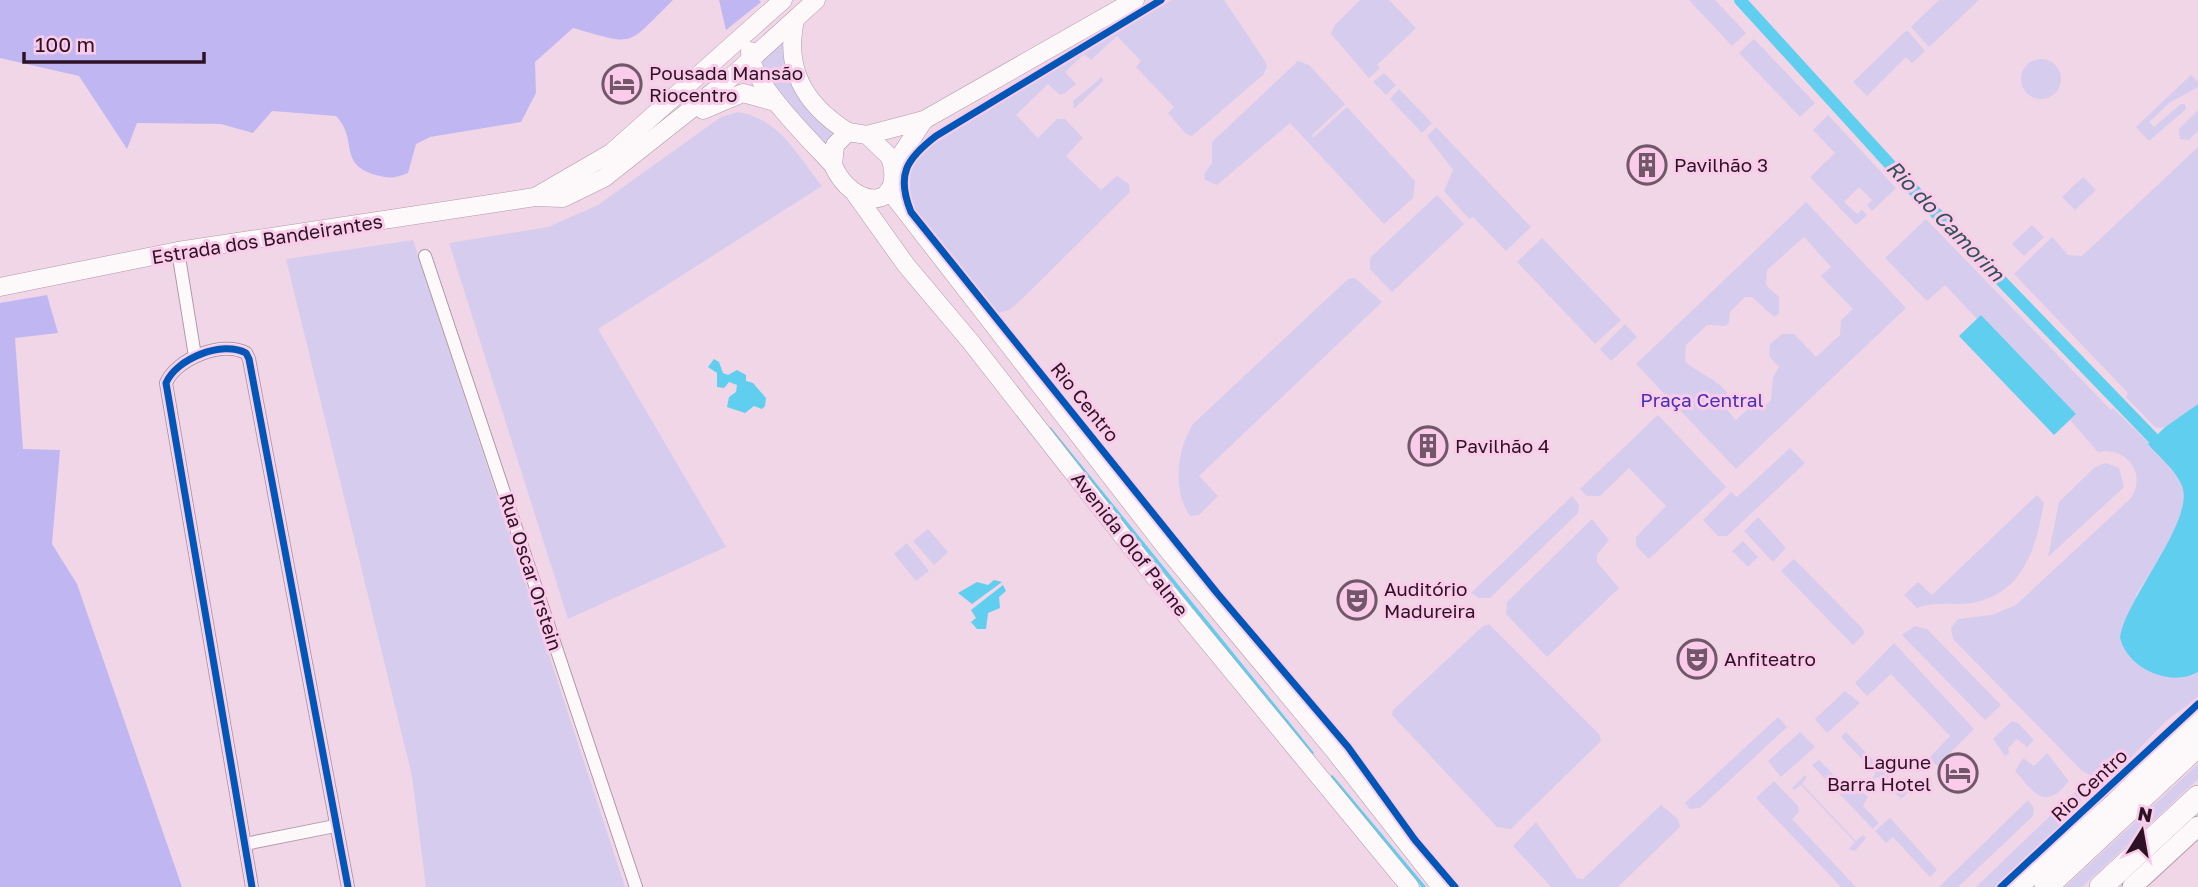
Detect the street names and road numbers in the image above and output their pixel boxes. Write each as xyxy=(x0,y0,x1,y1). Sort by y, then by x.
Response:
street label: Estrada dos Bandeirantes xyxy=(150,209,384,268)
street label: Rio Centro xyxy=(1046,357,1124,446)
street label: Avenida Olof Palme xyxy=(1067,467,1194,620)
street label: Rua Oscar Orstein xyxy=(495,490,568,653)
street label: Rio Centro xyxy=(2046,744,2132,826)

